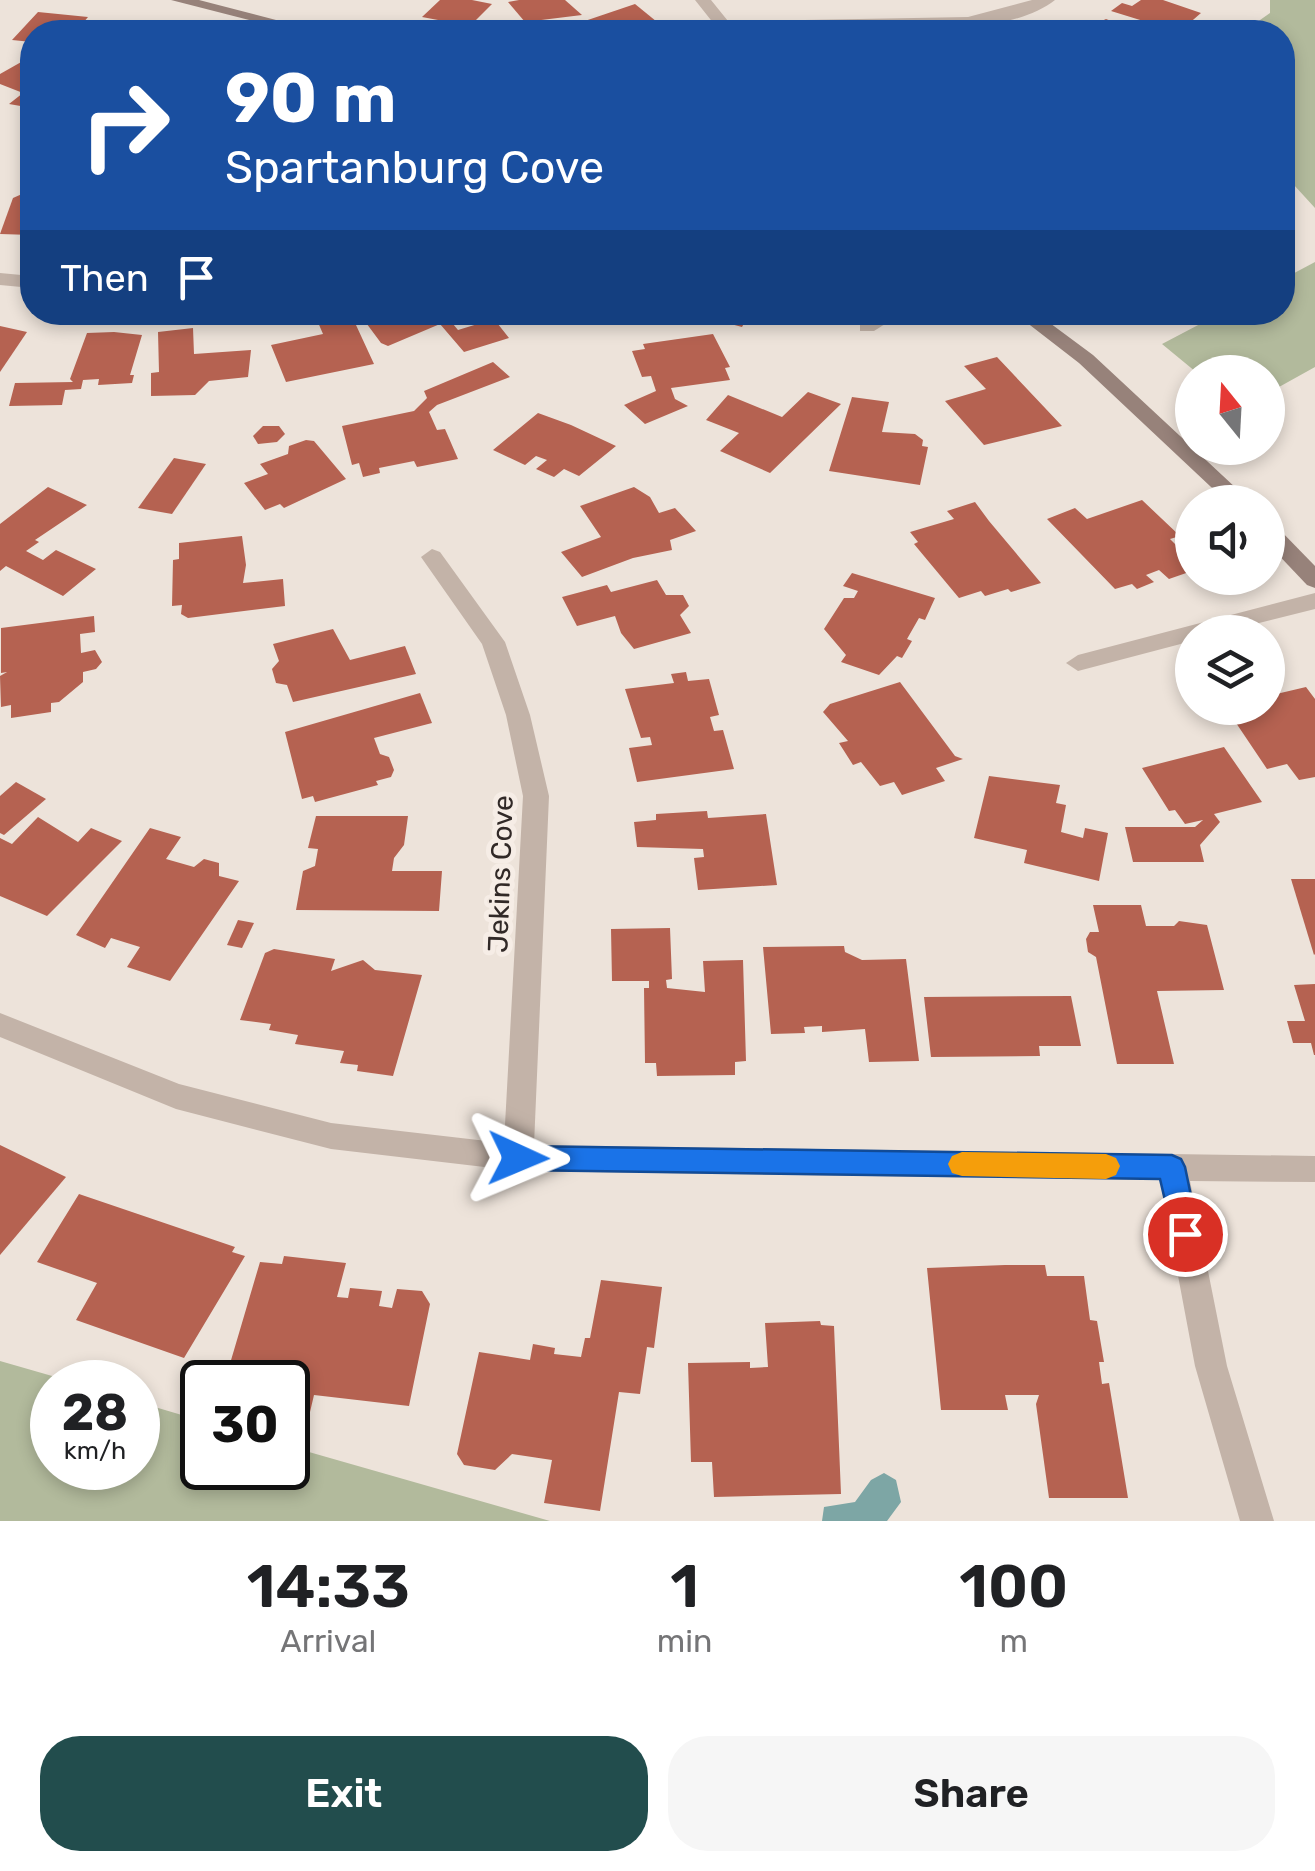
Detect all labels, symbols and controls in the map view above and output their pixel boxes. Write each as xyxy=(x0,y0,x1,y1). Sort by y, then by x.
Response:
text: 90 m xyxy=(225,57,397,140)
icon: right xyxy=(60,60,190,190)
text: Spartanburg Cove xyxy=(225,141,604,194)
icon: arrive xyxy=(169,250,224,305)
text: Then xyxy=(60,255,149,301)
north arrow xyxy=(1175,355,1285,465)
map controls xyxy=(1175,355,1285,725)
button: sound xyxy=(1175,485,1285,595)
button: layers xyxy=(1175,615,1285,725)
street label: Jekins Cove xyxy=(481,795,520,953)
position arrow xyxy=(466,1106,570,1210)
pin xyxy=(1143,1192,1228,1277)
icon: arrive xyxy=(1158,1207,1213,1262)
speed limit sign: 30 xyxy=(180,1360,310,1490)
text: 28 xyxy=(62,1383,128,1443)
text: km/h xyxy=(64,1436,126,1465)
text: 14:33 xyxy=(247,1551,410,1622)
text: 1 xyxy=(670,1551,699,1622)
text: 100 xyxy=(959,1551,1068,1622)
text: Arrival xyxy=(280,1622,376,1660)
text: min xyxy=(657,1622,712,1660)
text: m xyxy=(999,1622,1028,1660)
button: Exit xyxy=(40,1736,648,1851)
button: Share xyxy=(668,1736,1275,1851)

